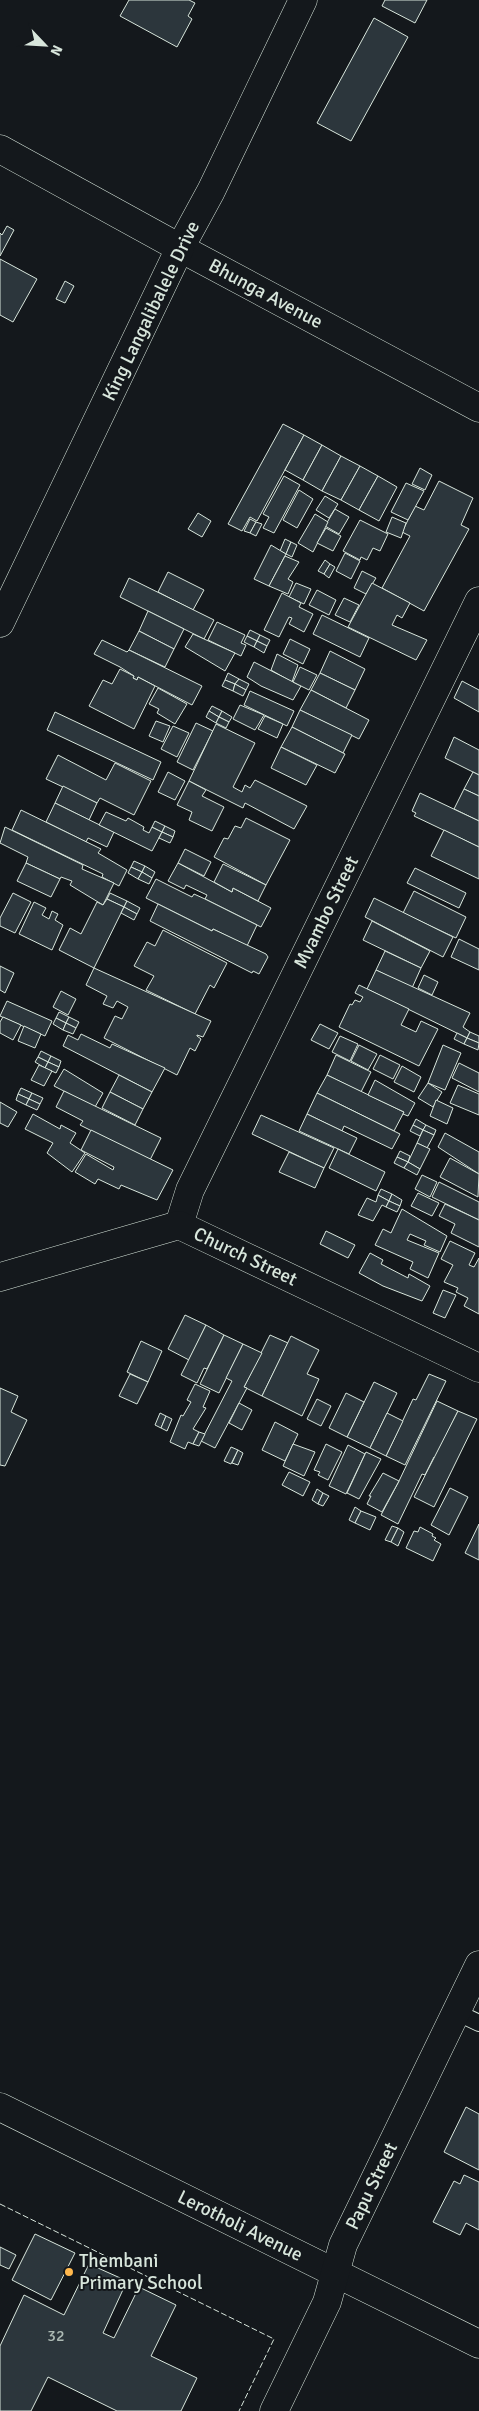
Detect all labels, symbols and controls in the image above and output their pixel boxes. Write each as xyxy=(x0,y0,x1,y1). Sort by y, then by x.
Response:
north arrow xyxy=(20,20,70,70)
text: N xyxy=(47,42,66,58)
street label: King Langalibalele Drive xyxy=(97,217,205,405)
street label: Bhunga Avenue xyxy=(204,254,327,334)
street label: Mvambo Street xyxy=(289,852,364,973)
street label: Church Street xyxy=(190,1222,301,1292)
street label: Papu Street xyxy=(340,2138,403,2234)
street label: Lerotholi Avenue xyxy=(174,2185,307,2267)
place label: Thembani Primary School xyxy=(79,2249,202,2295)
marker: Thembani Primary School xyxy=(63,2266,75,2278)
house number: 32 xyxy=(47,2326,65,2346)

